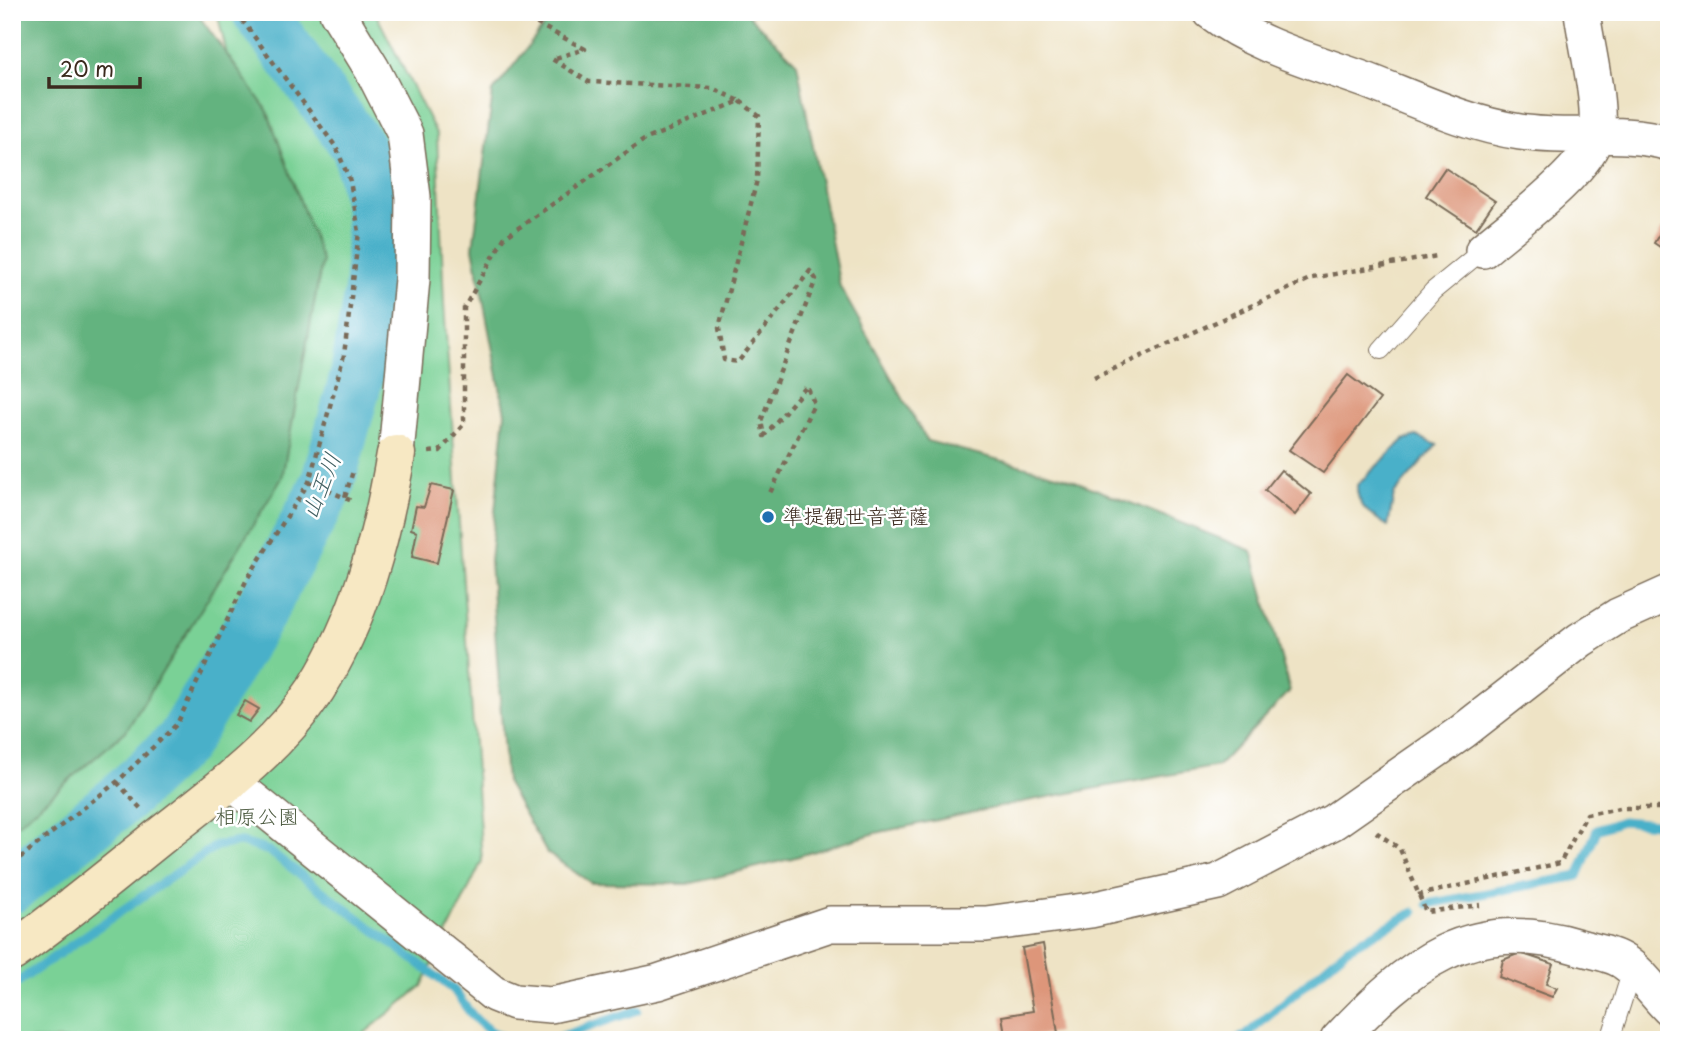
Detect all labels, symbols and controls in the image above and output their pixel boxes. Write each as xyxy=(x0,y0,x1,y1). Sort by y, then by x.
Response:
scale bar xyxy=(49,46,140,90)
text: 20 m xyxy=(60,52,114,84)
water label: 山王川 xyxy=(290,447,349,524)
place label: 準提観世音菩薩 xyxy=(782,499,929,531)
marker: 準提観世音菩薩 xyxy=(760,509,776,525)
park label: 相原公園 xyxy=(215,799,299,831)

